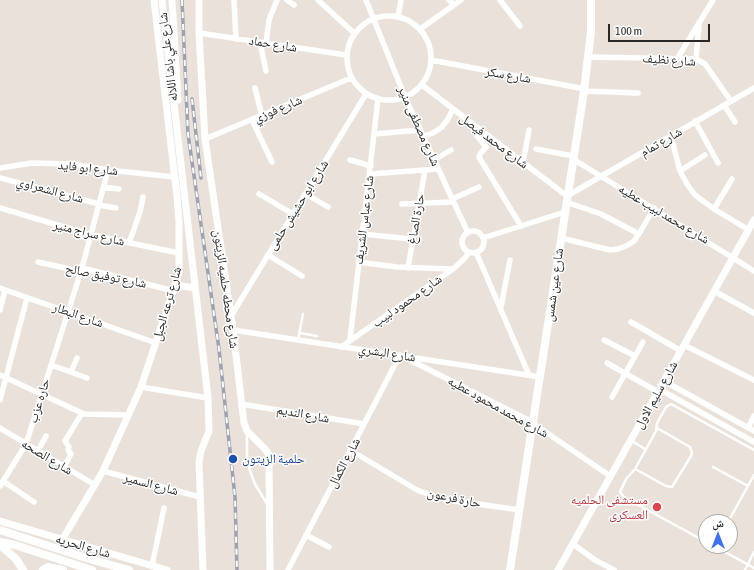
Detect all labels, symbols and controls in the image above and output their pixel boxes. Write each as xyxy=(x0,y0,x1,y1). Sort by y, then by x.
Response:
street label: شارع علي باشا اللاله xyxy=(155,11,181,103)
scale bar xyxy=(610,16,712,42)
text: 100 m xyxy=(615,24,642,38)
street label: شارع حماد xyxy=(248,32,298,56)
street label: شارع نظيف xyxy=(642,50,696,70)
street label: شارع سكر xyxy=(484,63,532,87)
street label: شارع مصطفى منير xyxy=(394,83,444,169)
street label: شارع فوزي xyxy=(251,92,305,126)
street label: شارع محمد فيصل xyxy=(456,110,532,172)
street label: شارع تمام xyxy=(637,124,685,160)
street label: شارع ابو فايد xyxy=(57,157,119,179)
street label: شارع ابو حشيش حلمى xyxy=(264,157,332,253)
street label: شارع الشعراوي xyxy=(15,174,85,206)
street label: شارع عباس الشريف xyxy=(351,174,377,266)
street label: شارع محمد لبيب عطيه xyxy=(616,181,712,247)
street label: حارة الصاغ xyxy=(404,193,428,245)
street label: شارع سراج منير xyxy=(52,217,126,249)
street label: شارع محطه حلميه الزيتون xyxy=(210,228,242,350)
street label: شارع عين شمس xyxy=(541,247,567,323)
street label: شارع توفيق صالح xyxy=(64,260,148,292)
street label: شارع ترعه الجبل xyxy=(149,265,185,343)
street label: شارع محمود لبيب xyxy=(369,271,445,331)
street label: شارع البطار xyxy=(51,299,105,331)
street label: شارع البشري xyxy=(357,341,417,365)
street label: شارع سليم الاول xyxy=(631,358,681,432)
street label: شارع محمد محمود عطيه xyxy=(445,373,551,441)
street label: حاره عزب xyxy=(25,377,53,425)
street label: شارع النديم xyxy=(275,402,331,426)
street label: شارع الكمال xyxy=(324,435,364,491)
street label: شارع الصحه xyxy=(19,436,75,478)
place label: حلمية الزيتون xyxy=(242,451,305,467)
marker: حلمية الزيتون xyxy=(227,453,239,465)
street label: شارع السمير xyxy=(122,469,180,499)
street label: حارة فرعون xyxy=(426,485,482,511)
place label: مستشفى الحلميه العسكرى xyxy=(571,492,648,523)
marker: مستشفى الحلميه العسكرى xyxy=(651,501,663,513)
north arrow xyxy=(698,514,738,554)
text: ش xyxy=(712,517,724,529)
street label: شارع الحريه xyxy=(54,531,112,561)

